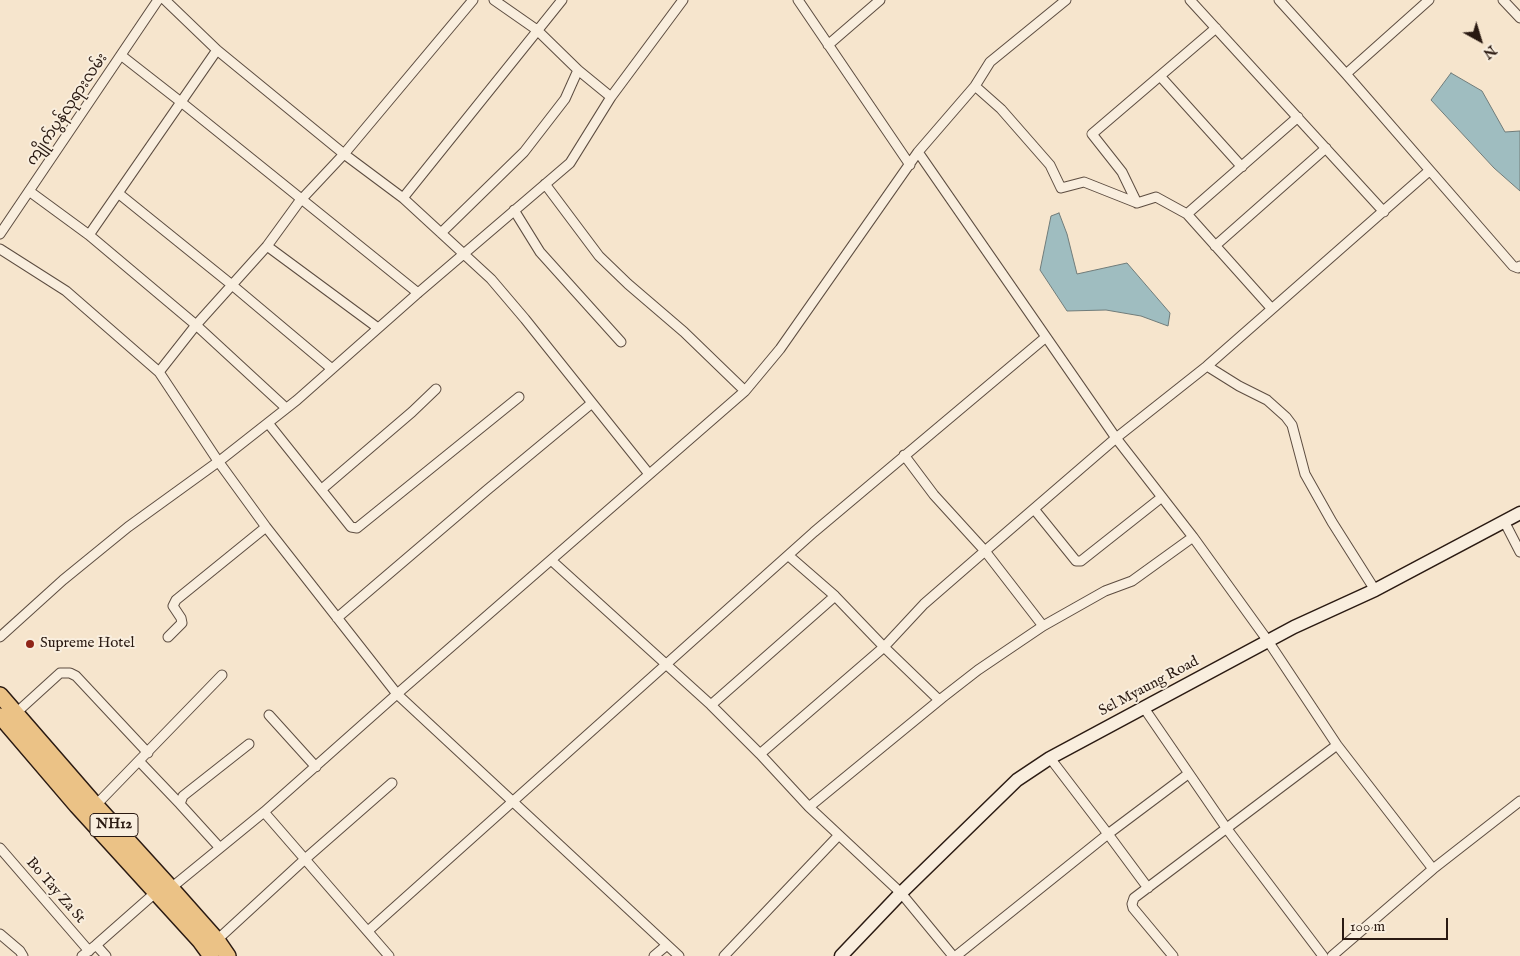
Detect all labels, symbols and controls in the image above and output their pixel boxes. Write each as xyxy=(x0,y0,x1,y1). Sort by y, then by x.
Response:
north arrow xyxy=(1455,15,1505,65)
text: N xyxy=(1479,41,1500,62)
street label: ကျိုက်ပွန်လုရားလမ်း xyxy=(24,50,112,170)
place label: Supreme Hotel xyxy=(40,635,135,653)
marker: Supreme Hotel xyxy=(24,638,36,650)
street label: Sel Myaung Road xyxy=(1096,653,1202,721)
road number: NH12 xyxy=(90,814,138,836)
street label: Bo Tay Za St xyxy=(22,854,88,928)
scale bar xyxy=(1345,908,1451,940)
text: 100 m xyxy=(1350,917,1385,936)

